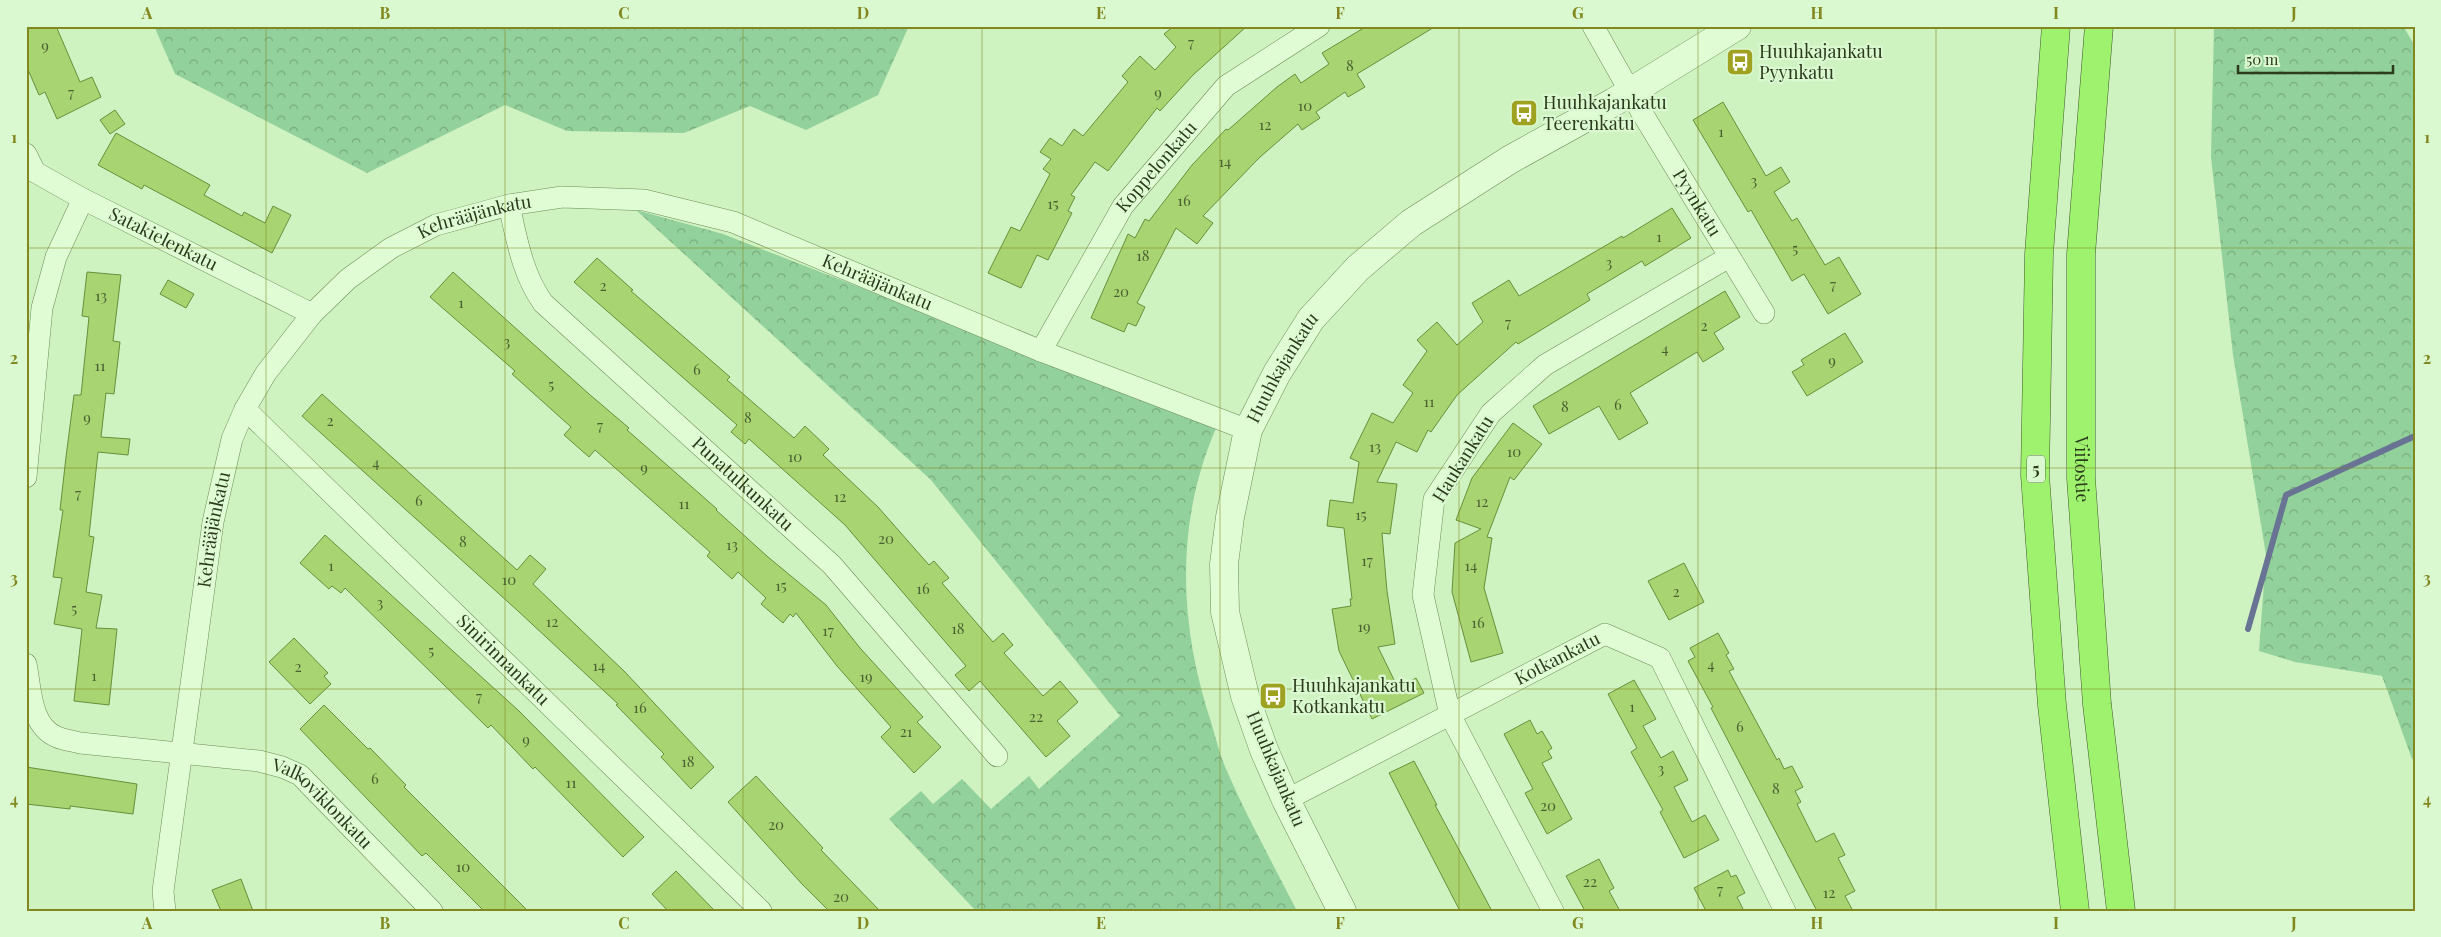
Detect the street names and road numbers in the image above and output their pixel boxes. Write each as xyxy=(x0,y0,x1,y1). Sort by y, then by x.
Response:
street label: Koppelonkatu xyxy=(1110,115,1202,217)
street label: Pyynkatu xyxy=(1668,164,1728,241)
street label: Kehrääjänkatu xyxy=(413,189,533,244)
street label: Satakielenkatu xyxy=(105,201,223,276)
street label: Kehrääjänkatu xyxy=(819,248,937,315)
street label: Huuhkajankatu xyxy=(1241,306,1323,427)
street label: Haukankatu xyxy=(1426,410,1499,506)
street label: Punatulkunkatu xyxy=(687,431,800,536)
street label: Viitostie xyxy=(2070,435,2096,503)
road number: 5 xyxy=(2027,456,2045,482)
street label: Kehrääjänkatu xyxy=(191,469,235,589)
street label: Sinirinnankatu xyxy=(452,608,556,711)
street label: Kotkankatu xyxy=(1510,625,1604,690)
street label: Huuhkajankatu xyxy=(1242,707,1312,831)
street label: Valkoviklonkatu xyxy=(269,752,379,854)

